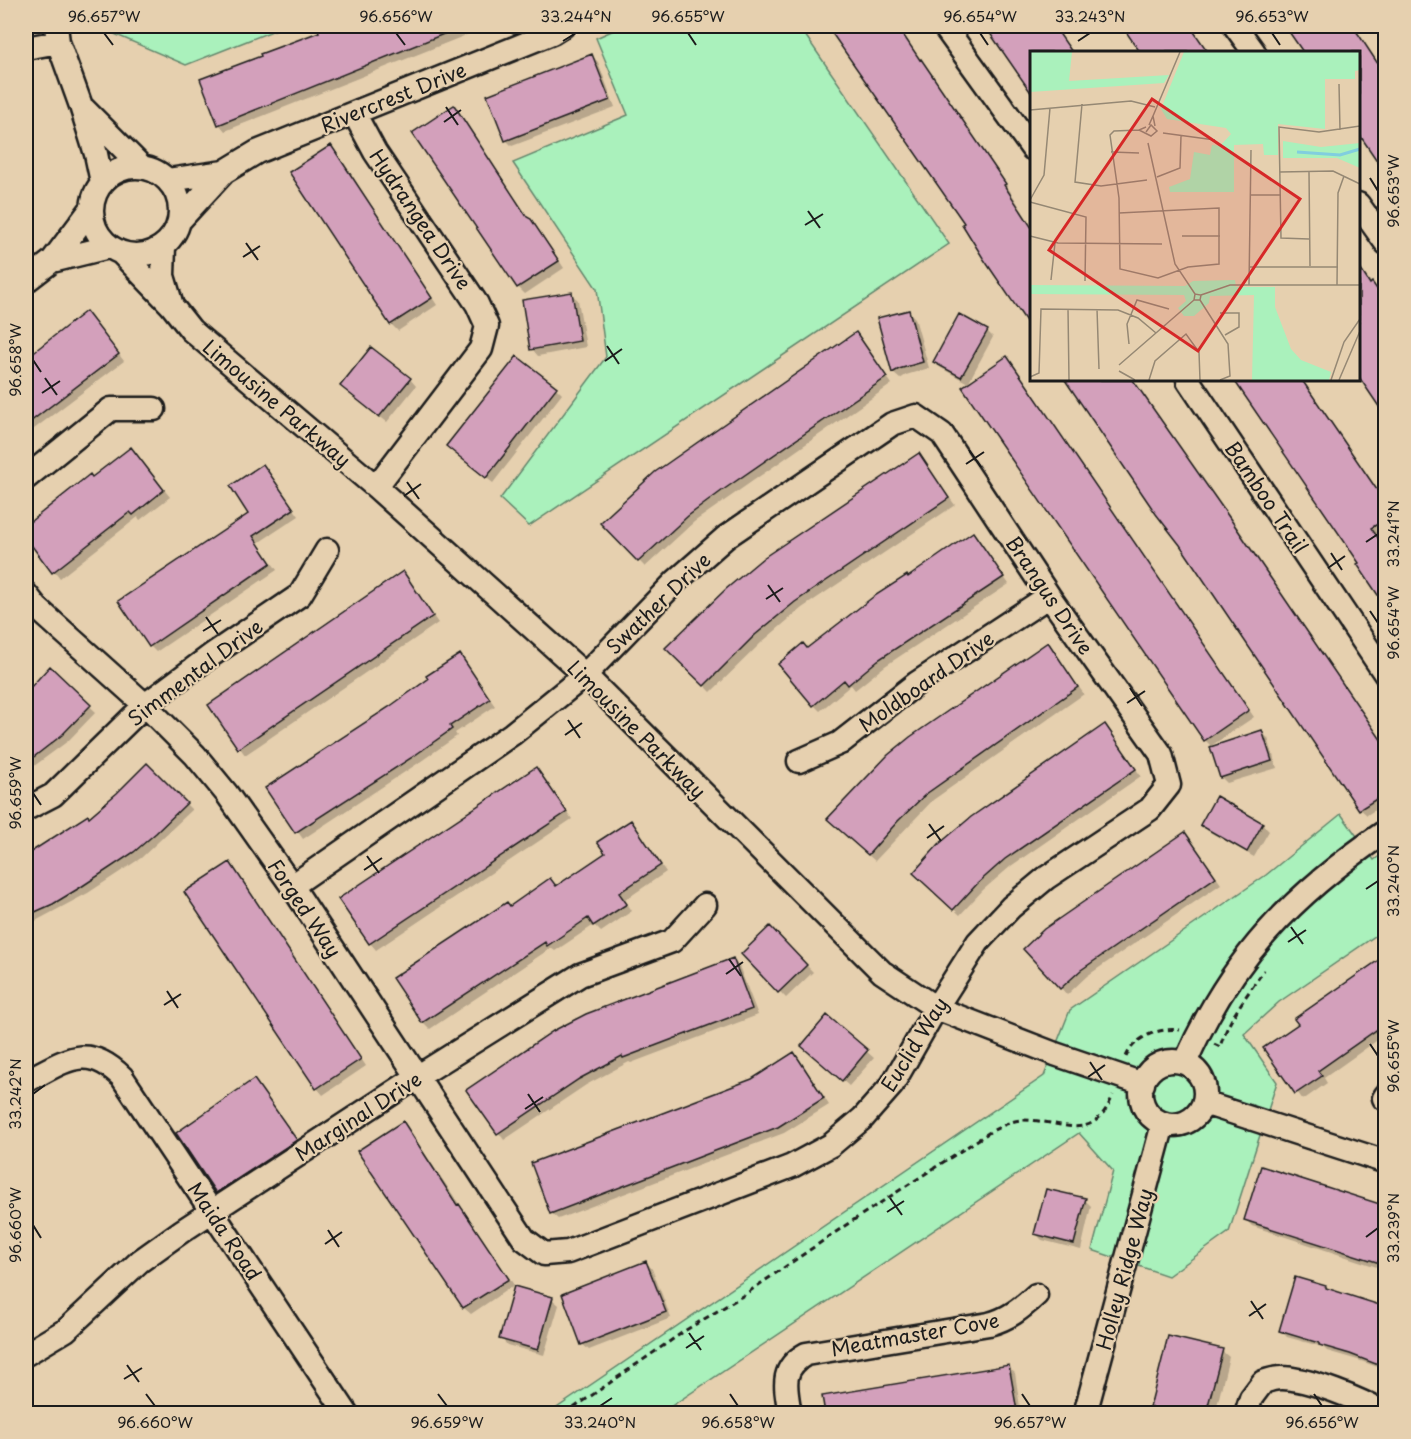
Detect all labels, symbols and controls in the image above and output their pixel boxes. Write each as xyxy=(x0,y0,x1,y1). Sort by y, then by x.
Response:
text: 96.657°W xyxy=(68,4,141,27)
text: 96.656°W xyxy=(359,4,433,27)
text: 33.244°N xyxy=(540,4,612,27)
text: 96.655°W xyxy=(651,4,725,27)
text: 96.654°W xyxy=(943,4,1017,27)
text: 33.243°N xyxy=(1055,4,1125,27)
text: 96.653°W xyxy=(1235,4,1309,27)
inset map xyxy=(1030,51,1360,381)
street label: Rivercrest Drive xyxy=(316,54,470,140)
street label: Hydrangea Drive xyxy=(363,143,479,295)
text: 96.653°W xyxy=(1381,154,1404,228)
text: 96.658°W xyxy=(3,323,26,397)
street label: Limousine Parkway xyxy=(196,332,358,474)
street label: Bamboo Trail xyxy=(1218,435,1316,559)
text: 33.241°N xyxy=(1381,500,1404,568)
street label: Brangus Drive xyxy=(999,530,1101,660)
street label: Swather Drive xyxy=(599,545,717,661)
text: 96.654°W xyxy=(1381,586,1404,660)
street label: Simmental Drive xyxy=(121,611,269,733)
street label: Moldboard Drive xyxy=(852,623,1000,739)
street label: Limousine Parkway xyxy=(561,653,713,805)
text: 96.659°W xyxy=(3,756,26,830)
text: 33.240°N xyxy=(1381,845,1404,917)
street label: Forged Way xyxy=(261,853,349,963)
street label: Euclid Way xyxy=(873,991,955,1097)
text: 96.655°W xyxy=(1381,1019,1404,1093)
text: 33.242°N xyxy=(3,1058,26,1130)
street label: Marginal Drive xyxy=(289,1064,427,1168)
street label: Maida Road xyxy=(181,1176,269,1286)
street label: Holley Ridge Way xyxy=(1088,1185,1160,1353)
text: 96.660°W xyxy=(3,1187,26,1263)
text: 33.239°N xyxy=(1381,1193,1404,1263)
street label: Meatmaster Cove xyxy=(829,1304,1001,1364)
text: 96.660°W xyxy=(117,1410,193,1433)
text: 96.659°W xyxy=(410,1410,484,1433)
text: 33.240°N xyxy=(564,1410,636,1433)
text: 96.658°W xyxy=(701,1410,775,1433)
text: 96.657°W xyxy=(994,1410,1067,1433)
text: 96.656°W xyxy=(1285,1410,1359,1433)

